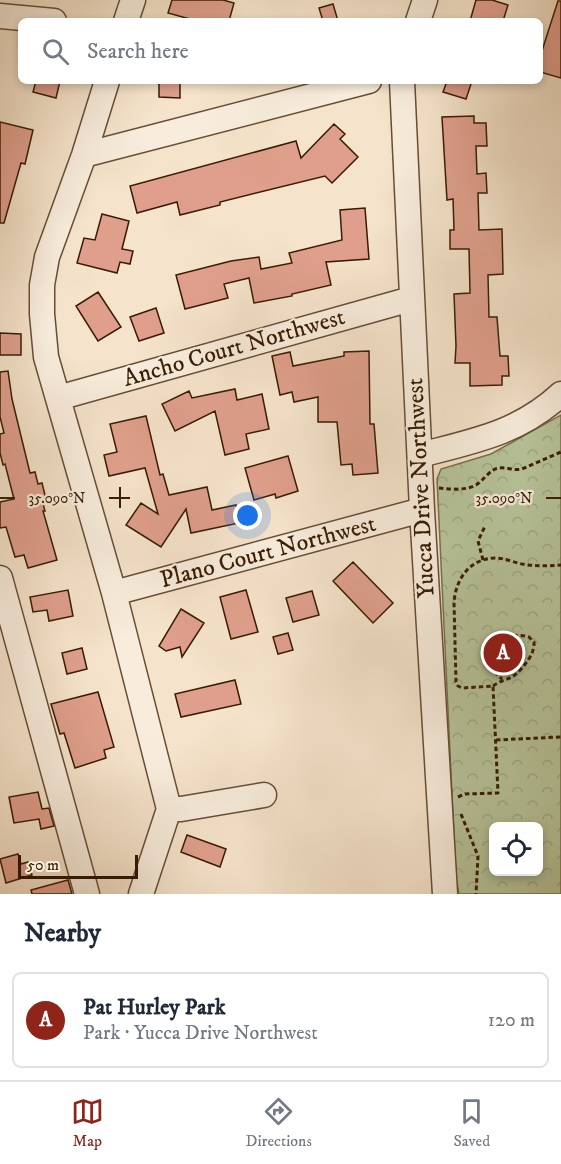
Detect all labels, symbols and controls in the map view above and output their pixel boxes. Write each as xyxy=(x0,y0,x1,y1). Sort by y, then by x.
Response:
search box xyxy=(18,18,543,84)
icon: search xyxy=(39,35,72,68)
text: Search here xyxy=(87,38,189,65)
street label: Ancho Court Northwest xyxy=(120,302,349,394)
street label: Yucca Drive Northwest xyxy=(400,377,442,599)
text: 35.090°N xyxy=(29,489,85,508)
text: 35.090°N xyxy=(476,489,532,508)
your location xyxy=(233,501,262,530)
street label: Plano Court Northwest xyxy=(157,509,380,595)
pin: A xyxy=(484,630,522,676)
map controls xyxy=(489,822,543,876)
button: locate xyxy=(489,822,543,876)
scale bar xyxy=(18,852,138,880)
text: 50 m xyxy=(27,855,59,875)
text: Nearby xyxy=(24,917,101,950)
text: Pat Hurley Park xyxy=(83,994,226,1021)
text: A xyxy=(39,1008,52,1033)
text: 120 m xyxy=(488,1008,535,1033)
text: Park · Yucca Drive Northwest xyxy=(83,1021,318,1046)
tab: Map xyxy=(71,1095,104,1151)
tab: Directions xyxy=(245,1095,312,1151)
tab: Saved xyxy=(453,1095,490,1151)

